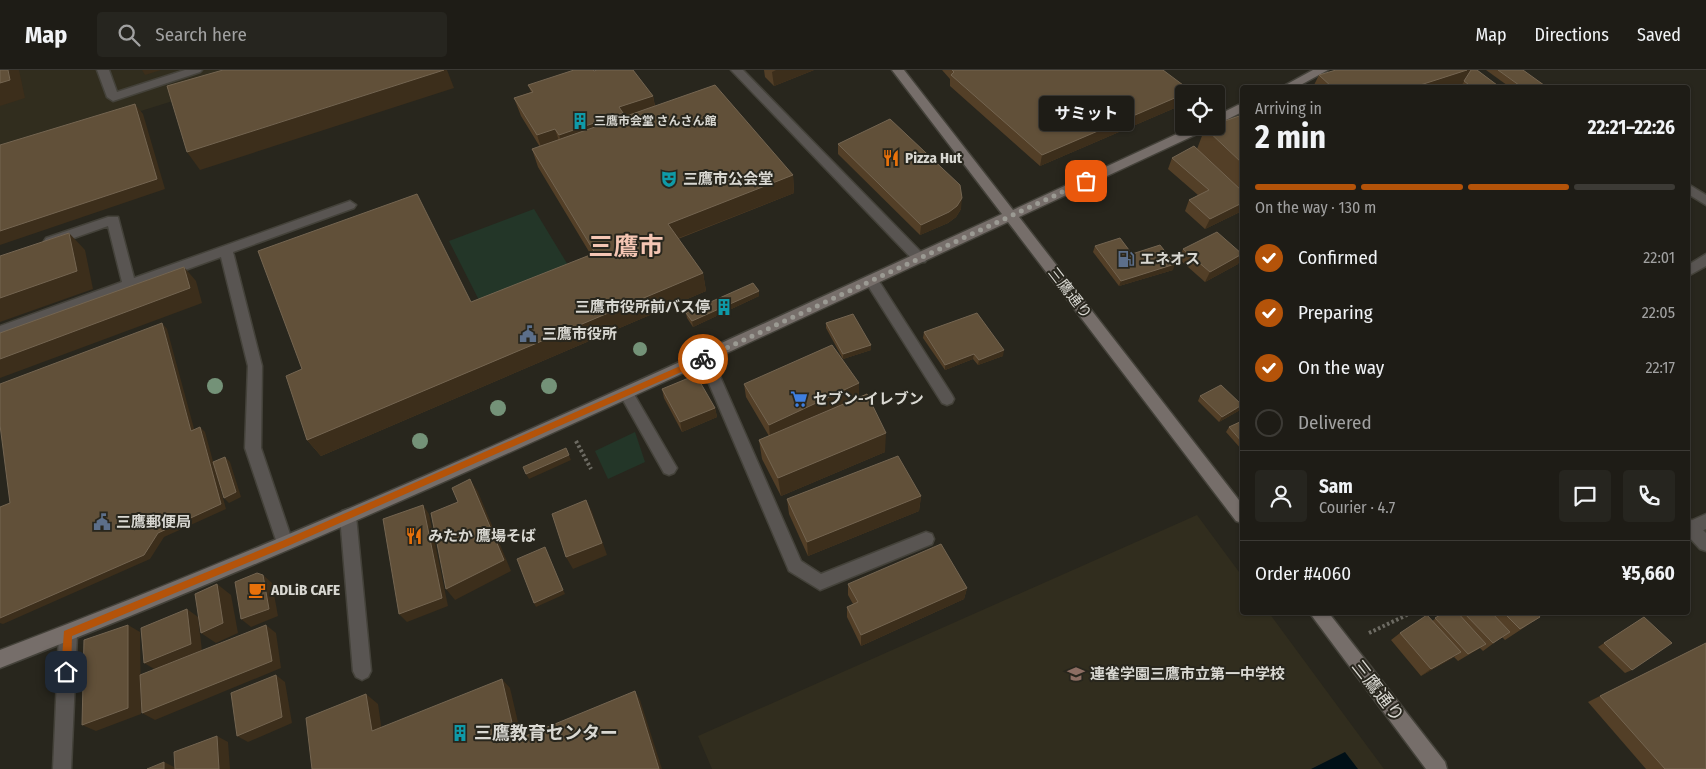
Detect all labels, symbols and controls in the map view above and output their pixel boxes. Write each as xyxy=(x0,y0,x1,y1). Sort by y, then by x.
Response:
search box xyxy=(97,12,447,57)
text: Map xyxy=(25,21,67,49)
icon: search xyxy=(115,21,143,49)
text: Search here xyxy=(155,23,247,46)
text: Map xyxy=(1475,24,1507,46)
text: Directions xyxy=(1535,24,1609,46)
text: Saved xyxy=(1637,24,1681,46)
map controls xyxy=(1175,85,1225,135)
button: locate xyxy=(1175,85,1225,135)
callout: サミット xyxy=(1038,96,1134,131)
text: Arriving in xyxy=(1255,99,1322,118)
text: サミット xyxy=(1054,104,1119,123)
building icon: 三鷹市会堂 さんさん館 xyxy=(570,111,590,131)
place label: 三鷹市会堂 さんさん館 xyxy=(594,114,717,128)
text: 22:21–22:26 xyxy=(1588,116,1675,139)
text: 2 min xyxy=(1255,118,1326,156)
restaurant icon: Pizza Hut xyxy=(881,148,901,168)
place label: Pizza Hut xyxy=(905,149,963,167)
pin xyxy=(1065,160,1107,202)
icon: bag xyxy=(1072,167,1100,195)
theatre icon: 三鷹市公会堂 xyxy=(659,169,679,189)
place label: 三鷹市公会堂 xyxy=(683,170,773,188)
text: On the way · 130 m xyxy=(1255,198,1376,217)
district label: 三鷹市 xyxy=(588,232,664,262)
icon: check xyxy=(1255,244,1283,272)
text: Confirmed xyxy=(1298,246,1378,269)
text: 22:01 xyxy=(1643,248,1675,267)
fuel station icon: エネオス xyxy=(1116,249,1136,269)
place label: エネオス xyxy=(1140,250,1200,268)
street label: 三鷹通り xyxy=(1044,264,1096,322)
building icon: 三鷹市役所前バス停 xyxy=(714,297,734,317)
place label: 三鷹市役所前バス停 xyxy=(575,298,710,316)
icon: check xyxy=(1255,299,1283,327)
text: Preparing xyxy=(1298,301,1373,324)
text: 22:05 xyxy=(1642,303,1675,322)
public building icon: 三鷹市役所 xyxy=(518,324,538,344)
place label: 三鷹市役所 xyxy=(542,325,617,343)
courier xyxy=(678,334,728,384)
icon: bike xyxy=(689,345,717,373)
icon: check xyxy=(1255,354,1283,382)
text: On the way xyxy=(1298,356,1384,379)
text: 22:17 xyxy=(1645,358,1675,377)
supermarket icon: セブン-イレブン xyxy=(789,389,809,409)
place label: セブン-イレブン xyxy=(813,390,924,408)
text: Delivered xyxy=(1298,411,1372,434)
button: person xyxy=(1255,470,1307,522)
button: chat xyxy=(1559,470,1611,522)
button: phone xyxy=(1623,470,1675,522)
text: Sam xyxy=(1319,475,1353,498)
text: Courier · 4.7 xyxy=(1319,498,1395,517)
public building icon: 三鷹郵便局 xyxy=(92,512,112,532)
place label: 三鷹郵便局 xyxy=(116,513,191,531)
restaurant icon: みたか 鷹場そば xyxy=(404,526,424,546)
place label: みたか 鷹場そば xyxy=(428,527,536,545)
text: Order #4060 xyxy=(1255,562,1351,585)
text: ¥5,660 xyxy=(1622,562,1675,585)
cafe icon: ADLiB CAFE xyxy=(247,580,267,600)
place label: ADLiB CAFE xyxy=(270,581,340,599)
pin xyxy=(45,651,87,693)
street label: 三鷹通り xyxy=(1347,656,1409,726)
icon: home xyxy=(52,658,80,686)
school or university icon: 連雀学園三鷹市立第一中学校 xyxy=(1066,664,1086,684)
place label: 連雀学園三鷹市立第一中学校 xyxy=(1090,665,1285,683)
place label: 三鷹教育センター xyxy=(474,722,618,744)
building icon: 三鷹教育センター xyxy=(450,723,470,743)

